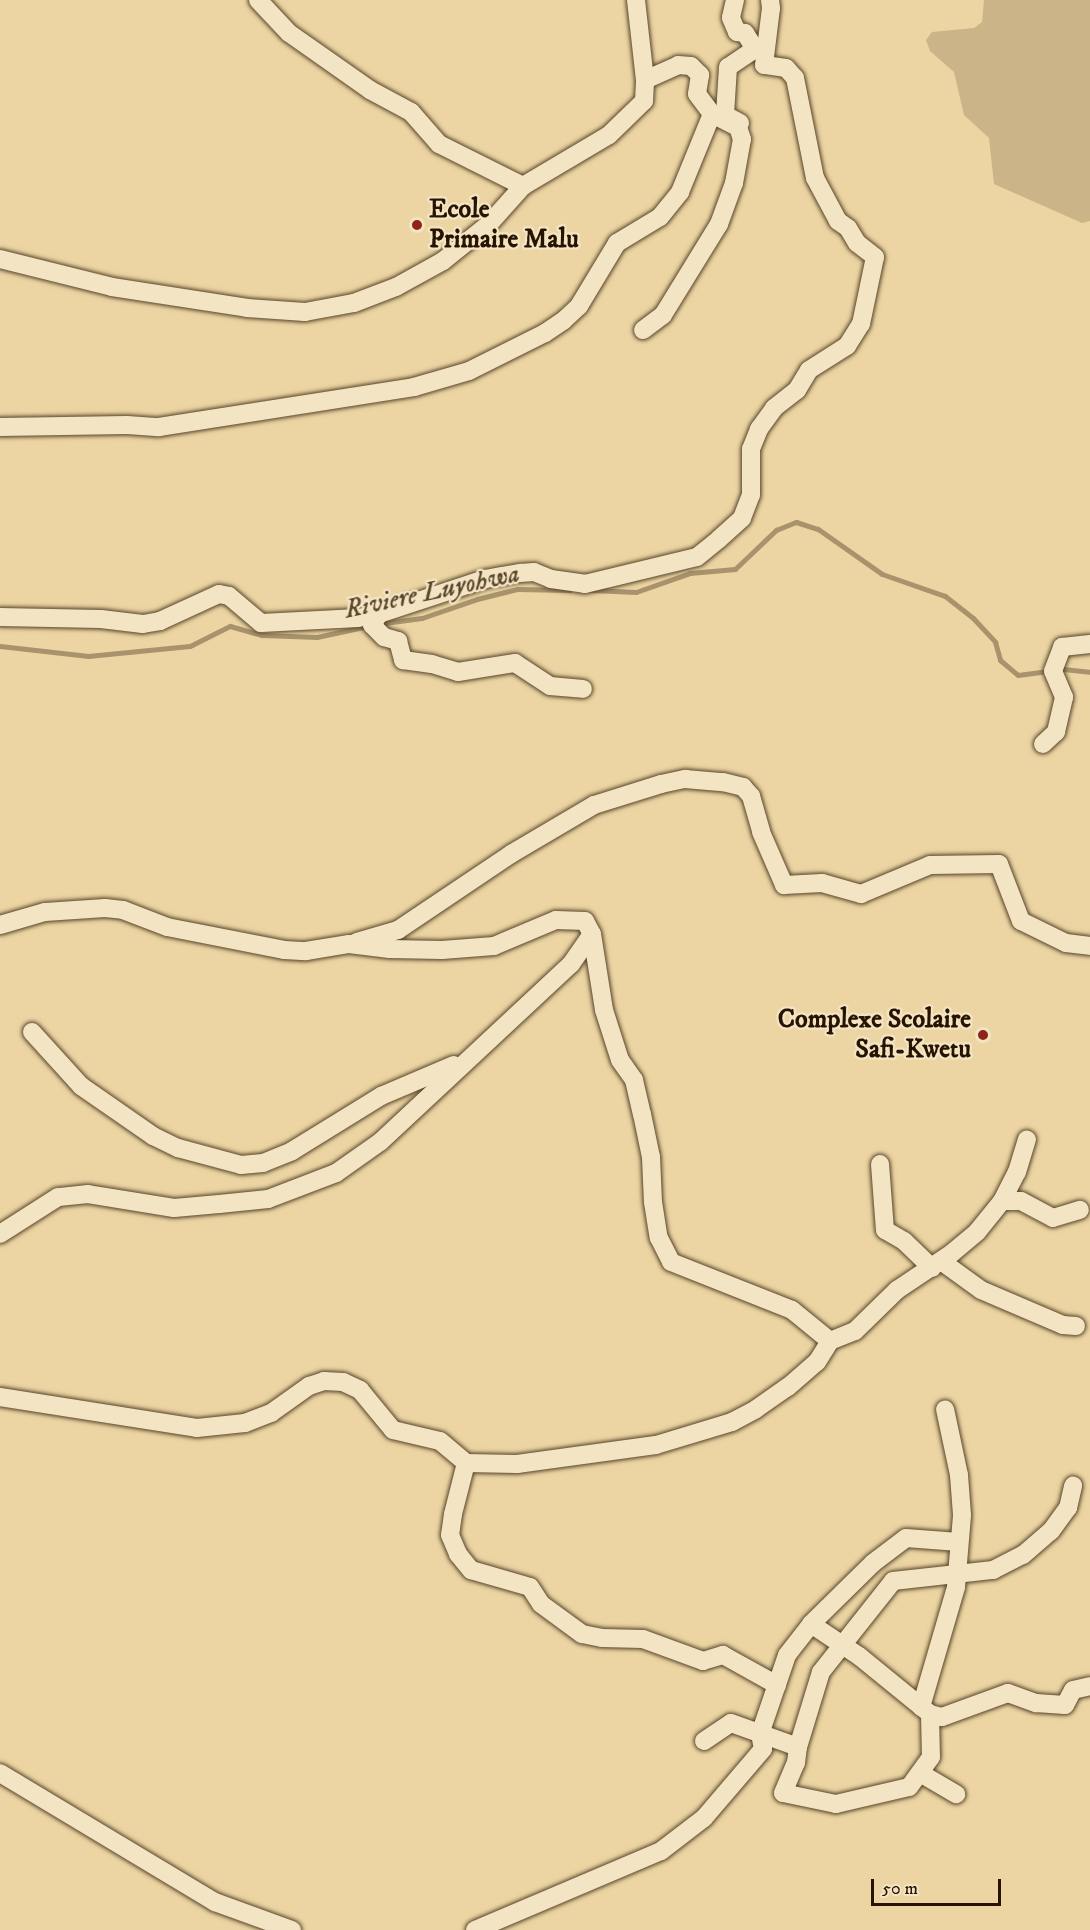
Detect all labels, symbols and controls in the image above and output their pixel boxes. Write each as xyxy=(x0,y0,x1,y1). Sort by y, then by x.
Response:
place label: Ecole Primaire Malu xyxy=(429,194,579,255)
marker: Ecole Primaire Malu xyxy=(410,218,424,232)
water label: Riviere Luyohwa xyxy=(341,558,523,626)
place label: Complexe Scolaire Safi-Kwetu xyxy=(778,1004,971,1066)
marker: Complexe Scolaire Safi-Kwetu xyxy=(976,1028,990,1042)
scale bar xyxy=(874,1867,1004,1905)
text: 50 m xyxy=(882,1878,918,1900)

